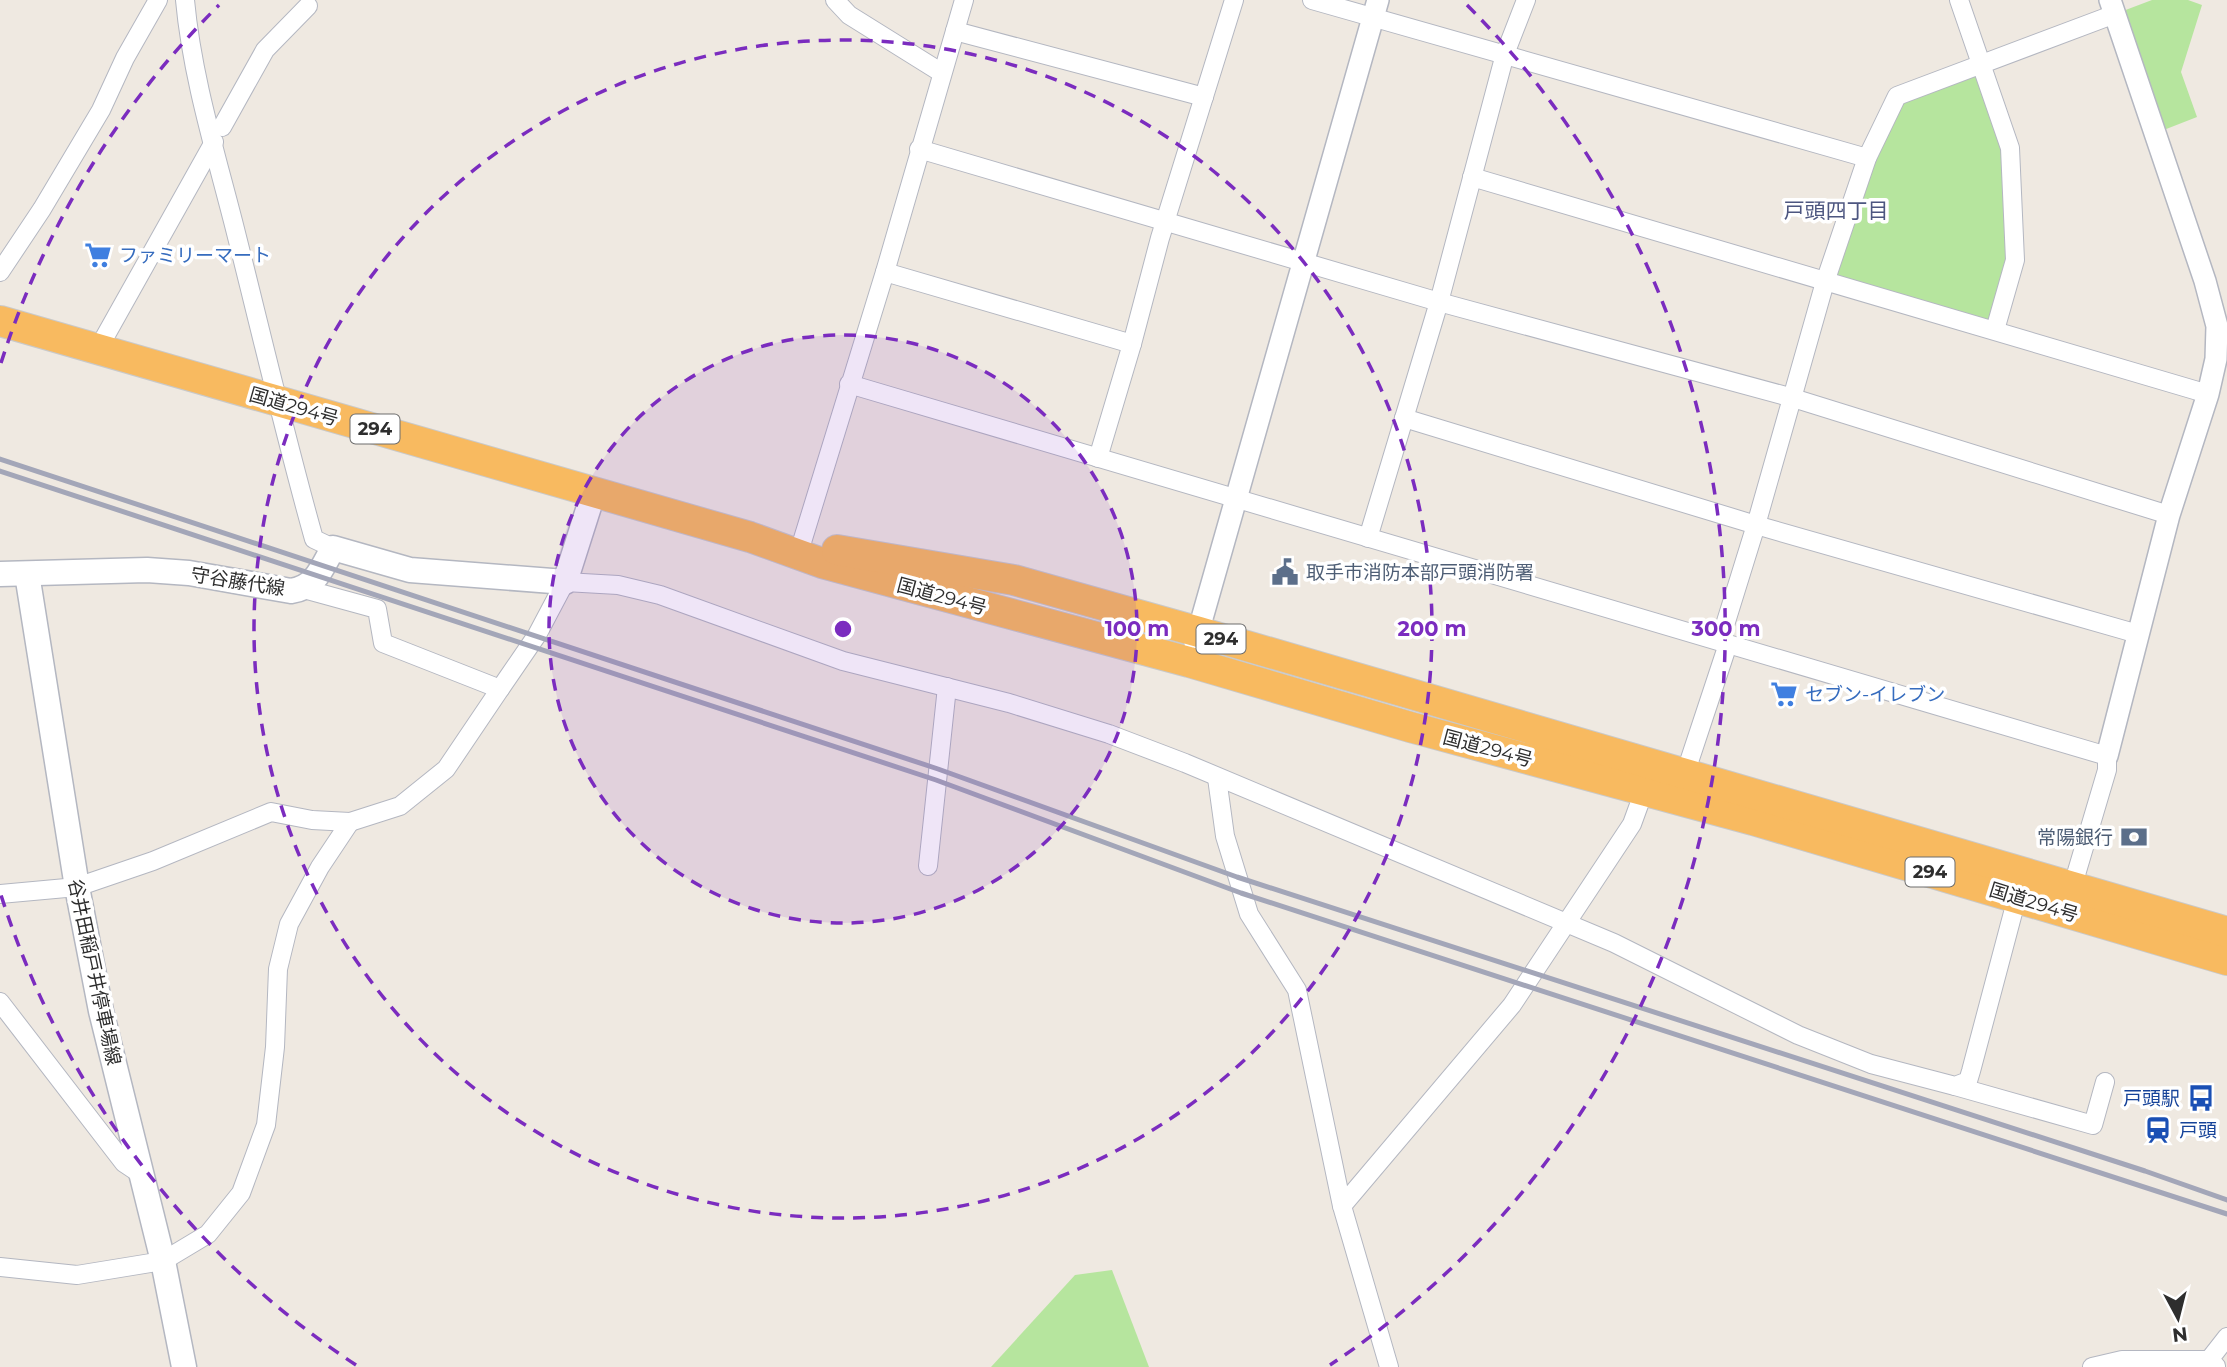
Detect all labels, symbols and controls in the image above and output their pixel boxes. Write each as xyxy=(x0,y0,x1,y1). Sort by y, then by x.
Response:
district label: 戸頭四丁目 xyxy=(1784,198,1889,223)
supermarket icon: ファミリーマート xyxy=(83,240,113,270)
place label: ファミリーマート xyxy=(119,244,271,267)
street label: 国道294号 xyxy=(247,383,341,430)
road number: 294 xyxy=(350,414,400,444)
public building icon: 取手市消防本部戸頭消防署 xyxy=(1270,557,1300,587)
place label: 取手市消防本部戸頭消防署 xyxy=(1306,561,1534,584)
street label: 守谷藤代線 xyxy=(189,563,287,600)
street label: 国道294号 xyxy=(894,573,989,619)
text: 100 m xyxy=(1105,616,1169,641)
text: 200 m xyxy=(1398,616,1466,641)
text: 300 m xyxy=(1691,616,1760,641)
centre of rings xyxy=(831,617,855,641)
road number: 294 xyxy=(1196,624,1246,654)
supermarket icon: セブン-イレブン xyxy=(1769,679,1799,709)
place label: セブン-イレブン xyxy=(1805,683,1945,706)
street label: 国道294号 xyxy=(1440,725,1535,771)
bank icon: 常陽銀行 xyxy=(2119,822,2149,852)
place label: 常陽銀行 xyxy=(2037,826,2113,849)
road number: 294 xyxy=(1906,858,1954,886)
street label: 谷井田稲戸井停車場線 xyxy=(64,877,126,1067)
street label: 国道294号 xyxy=(1987,878,2081,927)
bus stop icon: 戸頭駅 xyxy=(2186,1083,2216,1113)
place label: 戸頭駅 xyxy=(2123,1087,2180,1110)
station icon: 戸頭 xyxy=(2143,1115,2173,1145)
place label: 戸頭 xyxy=(2179,1119,2217,1142)
north arrow xyxy=(2143,1283,2213,1353)
text: N xyxy=(2171,1322,2189,1347)

